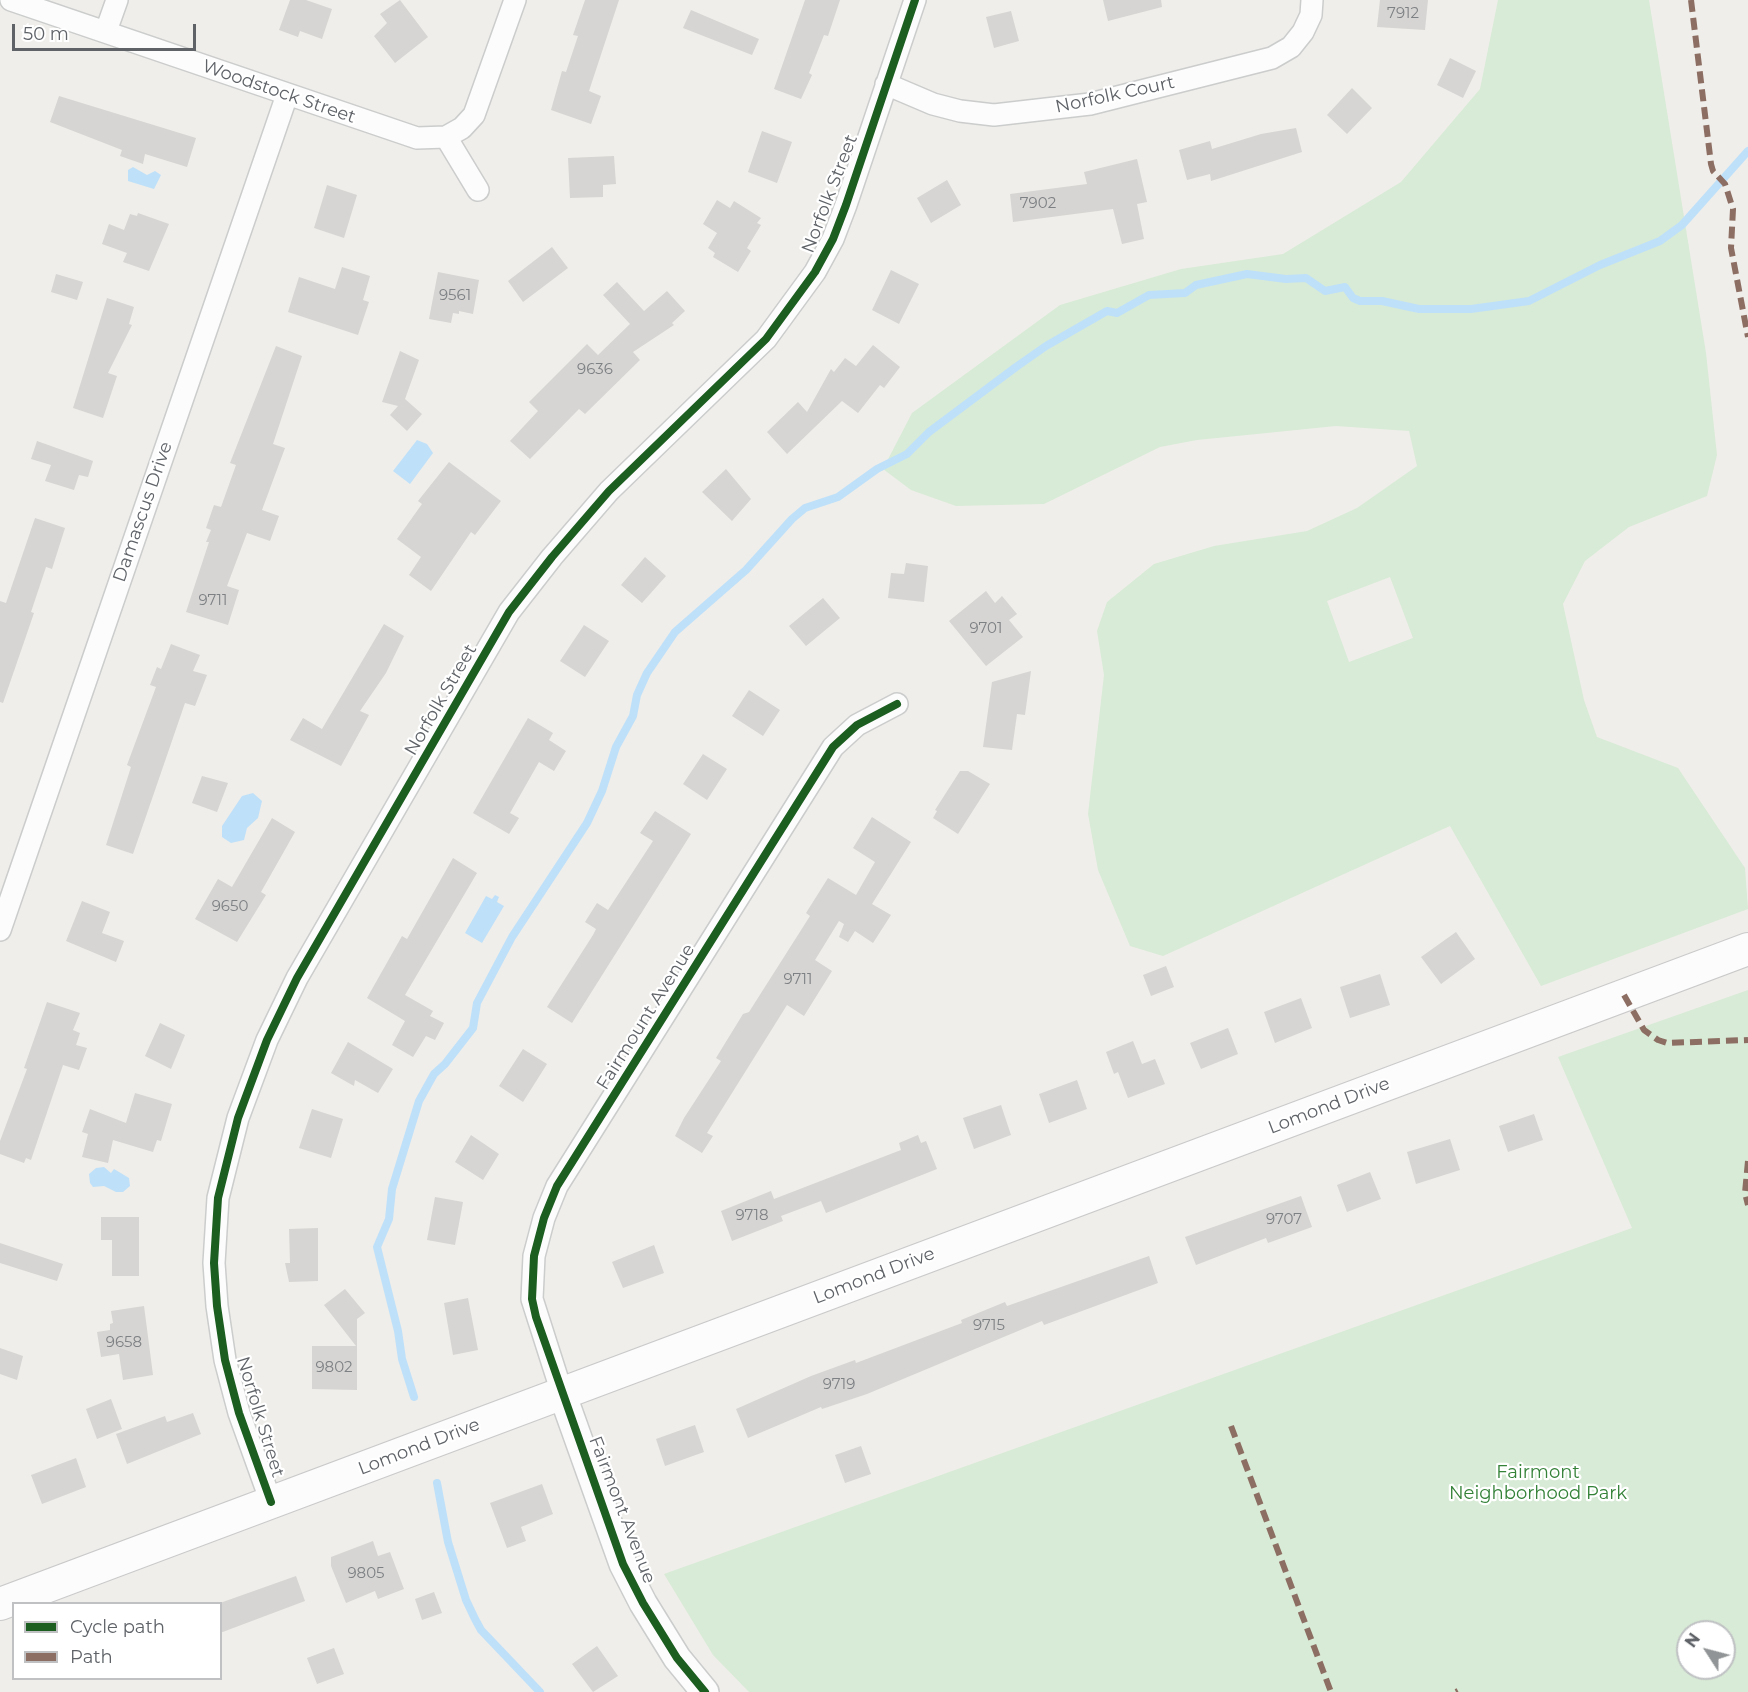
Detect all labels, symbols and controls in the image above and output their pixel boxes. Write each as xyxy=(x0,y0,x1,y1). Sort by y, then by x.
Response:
house number: 7912 xyxy=(1387,5,1419,23)
scale bar xyxy=(15,12,200,50)
text: 50 m xyxy=(23,23,69,45)
street label: Woodstock Street xyxy=(200,56,358,128)
street label: Norfolk Court xyxy=(1053,72,1177,118)
street label: Norfolk Street xyxy=(798,132,862,256)
house number: 7902 xyxy=(1020,195,1056,213)
house number: 9561 xyxy=(439,287,471,305)
house number: 9636 xyxy=(577,361,613,379)
street label: Damascus Drive xyxy=(109,439,177,585)
house number: 9711 xyxy=(199,592,227,610)
house number: 9701 xyxy=(970,620,1002,638)
street label: Norfolk Street xyxy=(400,640,482,760)
house number: 9650 xyxy=(212,898,248,916)
street label: Fairmount Avenue xyxy=(592,940,700,1094)
house number: 9711 xyxy=(784,971,812,989)
street label: Lomond Drive xyxy=(1265,1073,1393,1139)
house number: 9718 xyxy=(736,1207,768,1225)
house number: 9707 xyxy=(1266,1211,1302,1229)
street label: Lomond Drive xyxy=(810,1243,938,1309)
house number: 9715 xyxy=(973,1317,1005,1335)
house number: 9658 xyxy=(106,1334,142,1352)
street label: Norfolk Street xyxy=(231,1354,289,1480)
house number: 9802 xyxy=(315,1359,353,1377)
house number: 9719 xyxy=(823,1376,855,1394)
street label: Lomond Drive xyxy=(355,1414,483,1480)
street label: Fairmont Avenue xyxy=(584,1433,660,1587)
park label: Fairmont Neighborhood Park xyxy=(1449,1462,1627,1504)
house number: 9805 xyxy=(347,1565,385,1583)
legend xyxy=(12,1602,222,1680)
text: Cycle path xyxy=(70,1616,165,1638)
north arrow xyxy=(1676,1620,1736,1680)
text: N xyxy=(1681,1629,1704,1651)
text: Path xyxy=(70,1646,113,1668)

